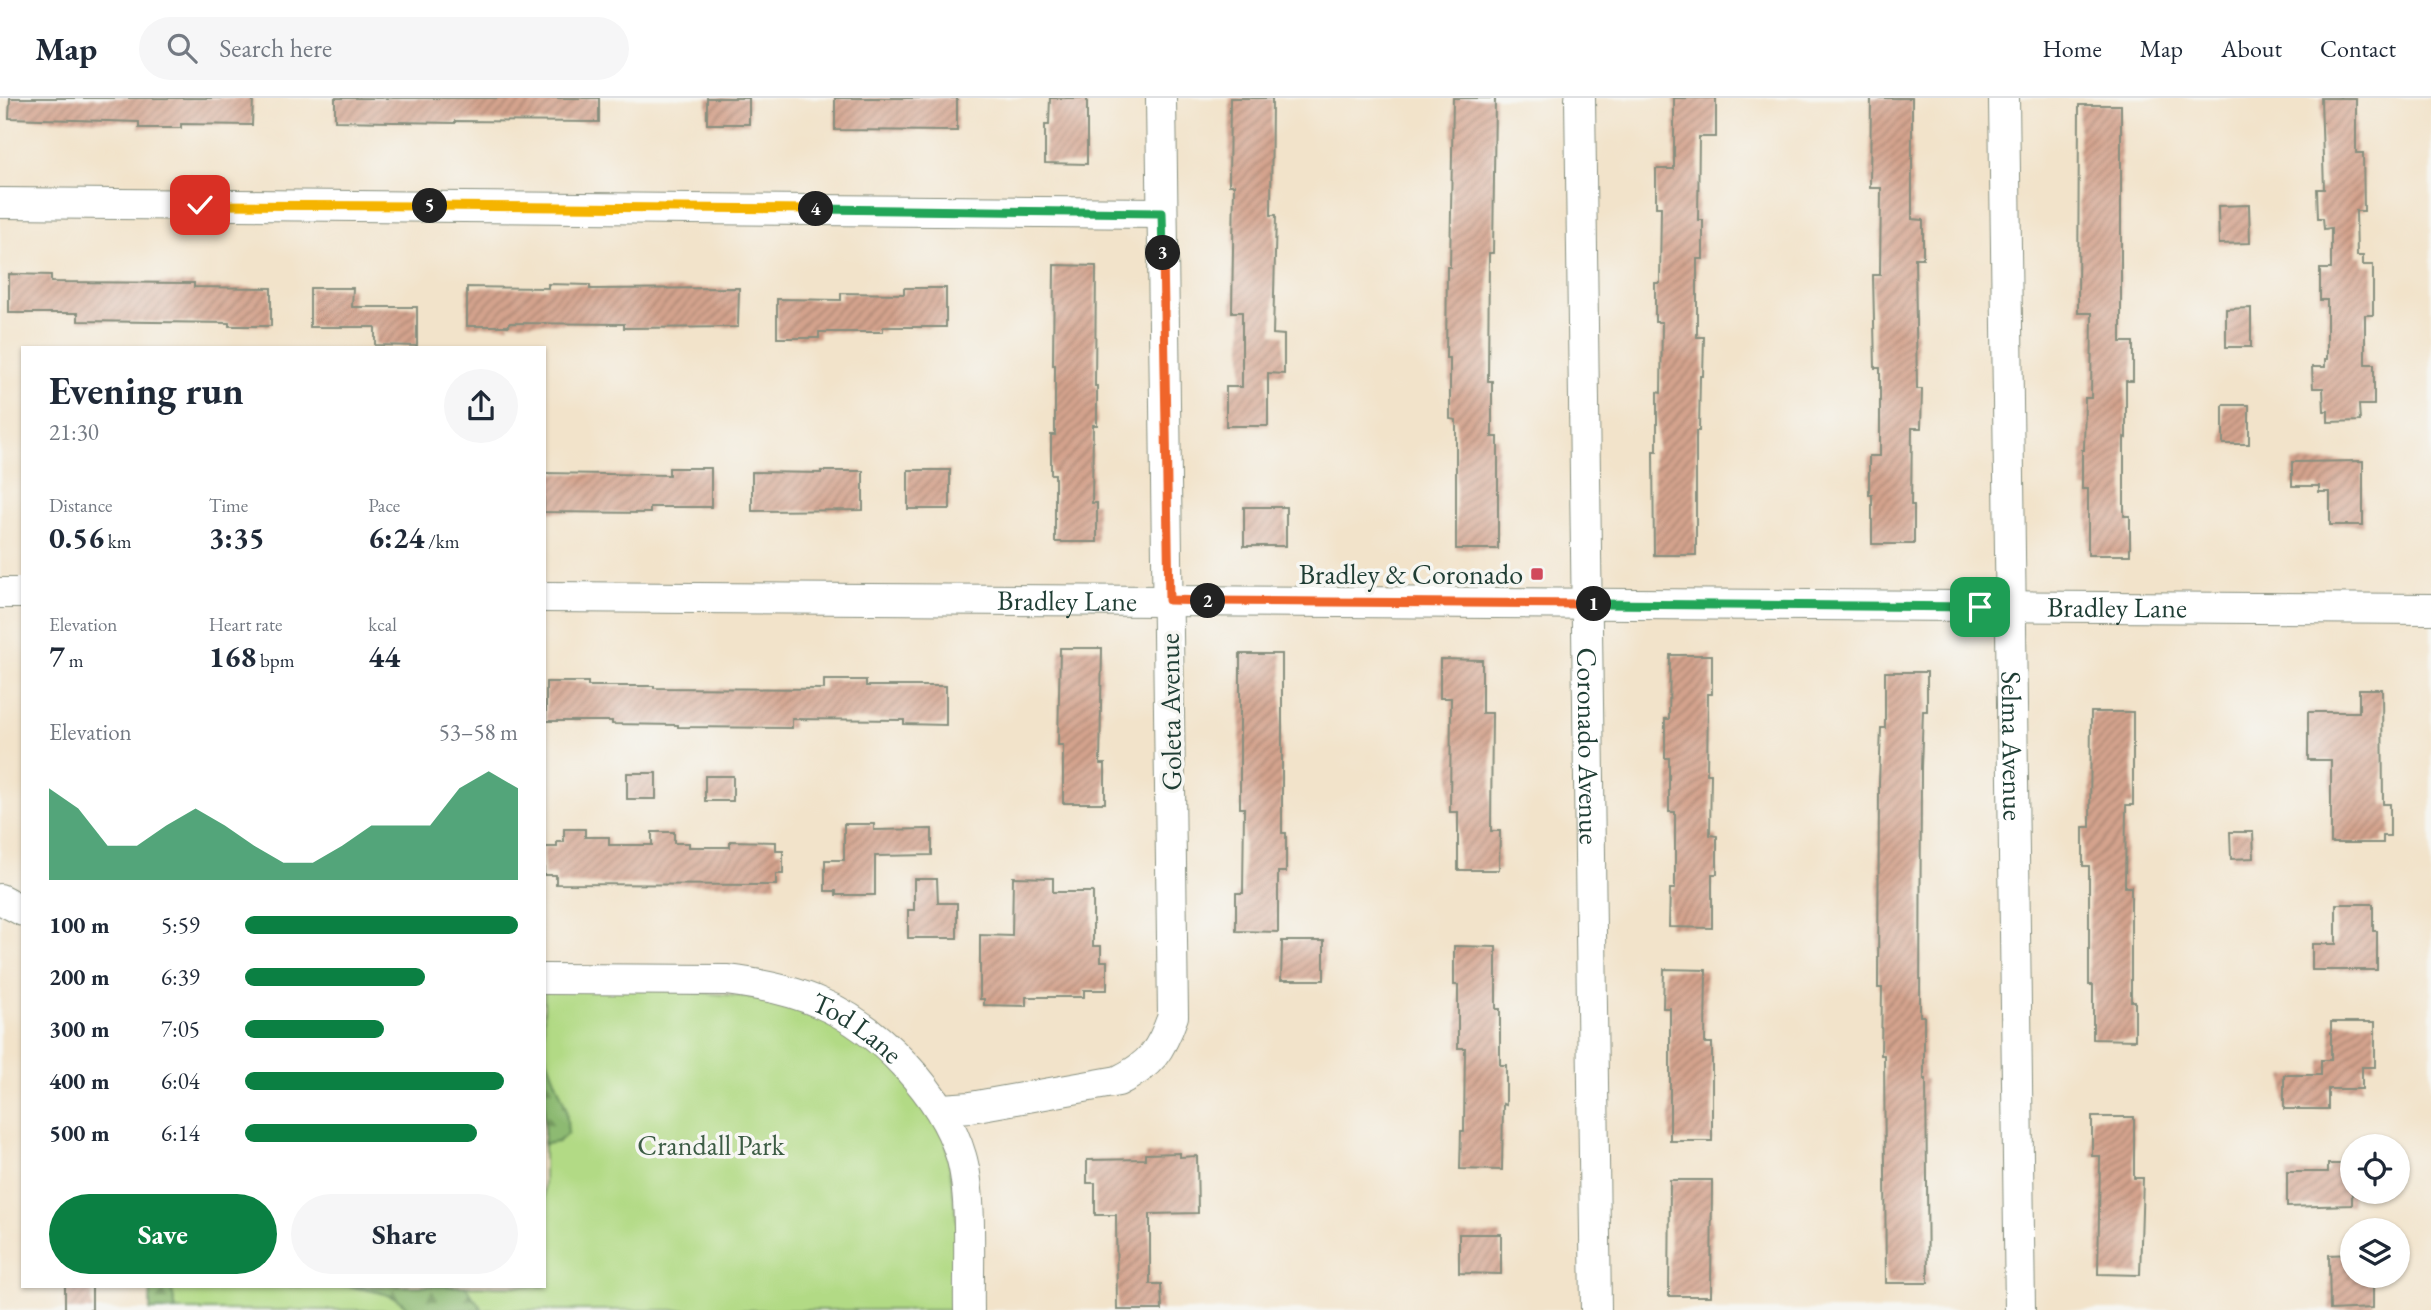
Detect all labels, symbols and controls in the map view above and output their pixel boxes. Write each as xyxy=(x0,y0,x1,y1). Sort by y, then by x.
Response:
search box xyxy=(139,17,629,80)
text: Map xyxy=(35,27,97,70)
icon: search xyxy=(163,29,201,67)
text: Search here xyxy=(219,31,332,65)
text: Home xyxy=(2042,33,2102,64)
text: Map xyxy=(2140,33,2183,64)
text: About xyxy=(2221,33,2282,64)
text: Contact xyxy=(2320,33,2396,64)
pin xyxy=(170,175,230,235)
icon: check xyxy=(181,186,219,224)
pin: 5 xyxy=(412,188,448,224)
pin: 4 xyxy=(798,192,834,226)
text: 5 xyxy=(424,193,435,218)
text: 4 xyxy=(810,196,821,221)
pin: 3 xyxy=(1146,236,1180,270)
text: 3 xyxy=(1157,240,1168,265)
text: Evening run xyxy=(49,366,244,415)
button: share xyxy=(444,369,518,443)
text: 21:30 xyxy=(49,417,99,447)
text: Distance xyxy=(49,493,112,518)
text: Time xyxy=(209,493,248,518)
text: Pace xyxy=(368,493,400,518)
text: 0.56 xyxy=(49,518,104,557)
text: 3:35 xyxy=(209,518,265,557)
text: 6:24 xyxy=(368,518,424,557)
text: km xyxy=(104,529,132,554)
text: /km xyxy=(424,529,459,554)
place label: Bradley & Coronado xyxy=(1299,556,1523,592)
marker: Bradley & Coronado xyxy=(1529,566,1545,582)
pin xyxy=(1950,577,2010,637)
street label: Bradley Lane xyxy=(997,582,1137,619)
pin: 2 xyxy=(1190,584,1226,618)
pin: 1 xyxy=(1576,587,1612,622)
text: 2 xyxy=(1202,588,1213,613)
icon: arrive xyxy=(1961,588,1999,626)
street label: Bradley Lane xyxy=(2047,589,2187,625)
text: 1 xyxy=(1588,591,1599,616)
text: Elevation xyxy=(49,612,117,637)
text: Heart rate xyxy=(209,612,282,637)
text: kcal xyxy=(368,612,397,637)
street label: Goleta Avenue xyxy=(1151,633,1189,791)
text: 7 xyxy=(49,637,65,676)
text: 168 xyxy=(209,637,256,676)
text: 44 xyxy=(368,637,400,676)
street label: Coronado Avenue xyxy=(1569,647,1608,845)
text: m xyxy=(65,648,83,673)
text: bpm xyxy=(256,648,295,673)
street label: Selma Avenue xyxy=(1994,671,2032,821)
text: Elevation xyxy=(49,717,132,747)
text: 53–58 m xyxy=(439,717,518,747)
text: 100 m xyxy=(49,910,110,940)
text: 5:59 xyxy=(161,910,200,940)
text: 200 m xyxy=(49,962,110,992)
text: 6:39 xyxy=(161,962,200,992)
street label: Tod Lane xyxy=(807,984,911,1071)
text: 300 m xyxy=(49,1014,110,1044)
text: 7:05 xyxy=(161,1014,200,1044)
text: 400 m xyxy=(49,1066,110,1096)
text: 6:04 xyxy=(161,1066,200,1096)
text: 500 m xyxy=(49,1118,110,1148)
text: 6:14 xyxy=(161,1118,200,1148)
park label: Crandall Park xyxy=(637,1127,786,1163)
map controls xyxy=(2340,1134,2410,1288)
button: locate xyxy=(2340,1134,2410,1204)
button: Save xyxy=(49,1194,277,1274)
button: Share xyxy=(291,1194,518,1274)
button: layers xyxy=(2340,1218,2410,1288)

